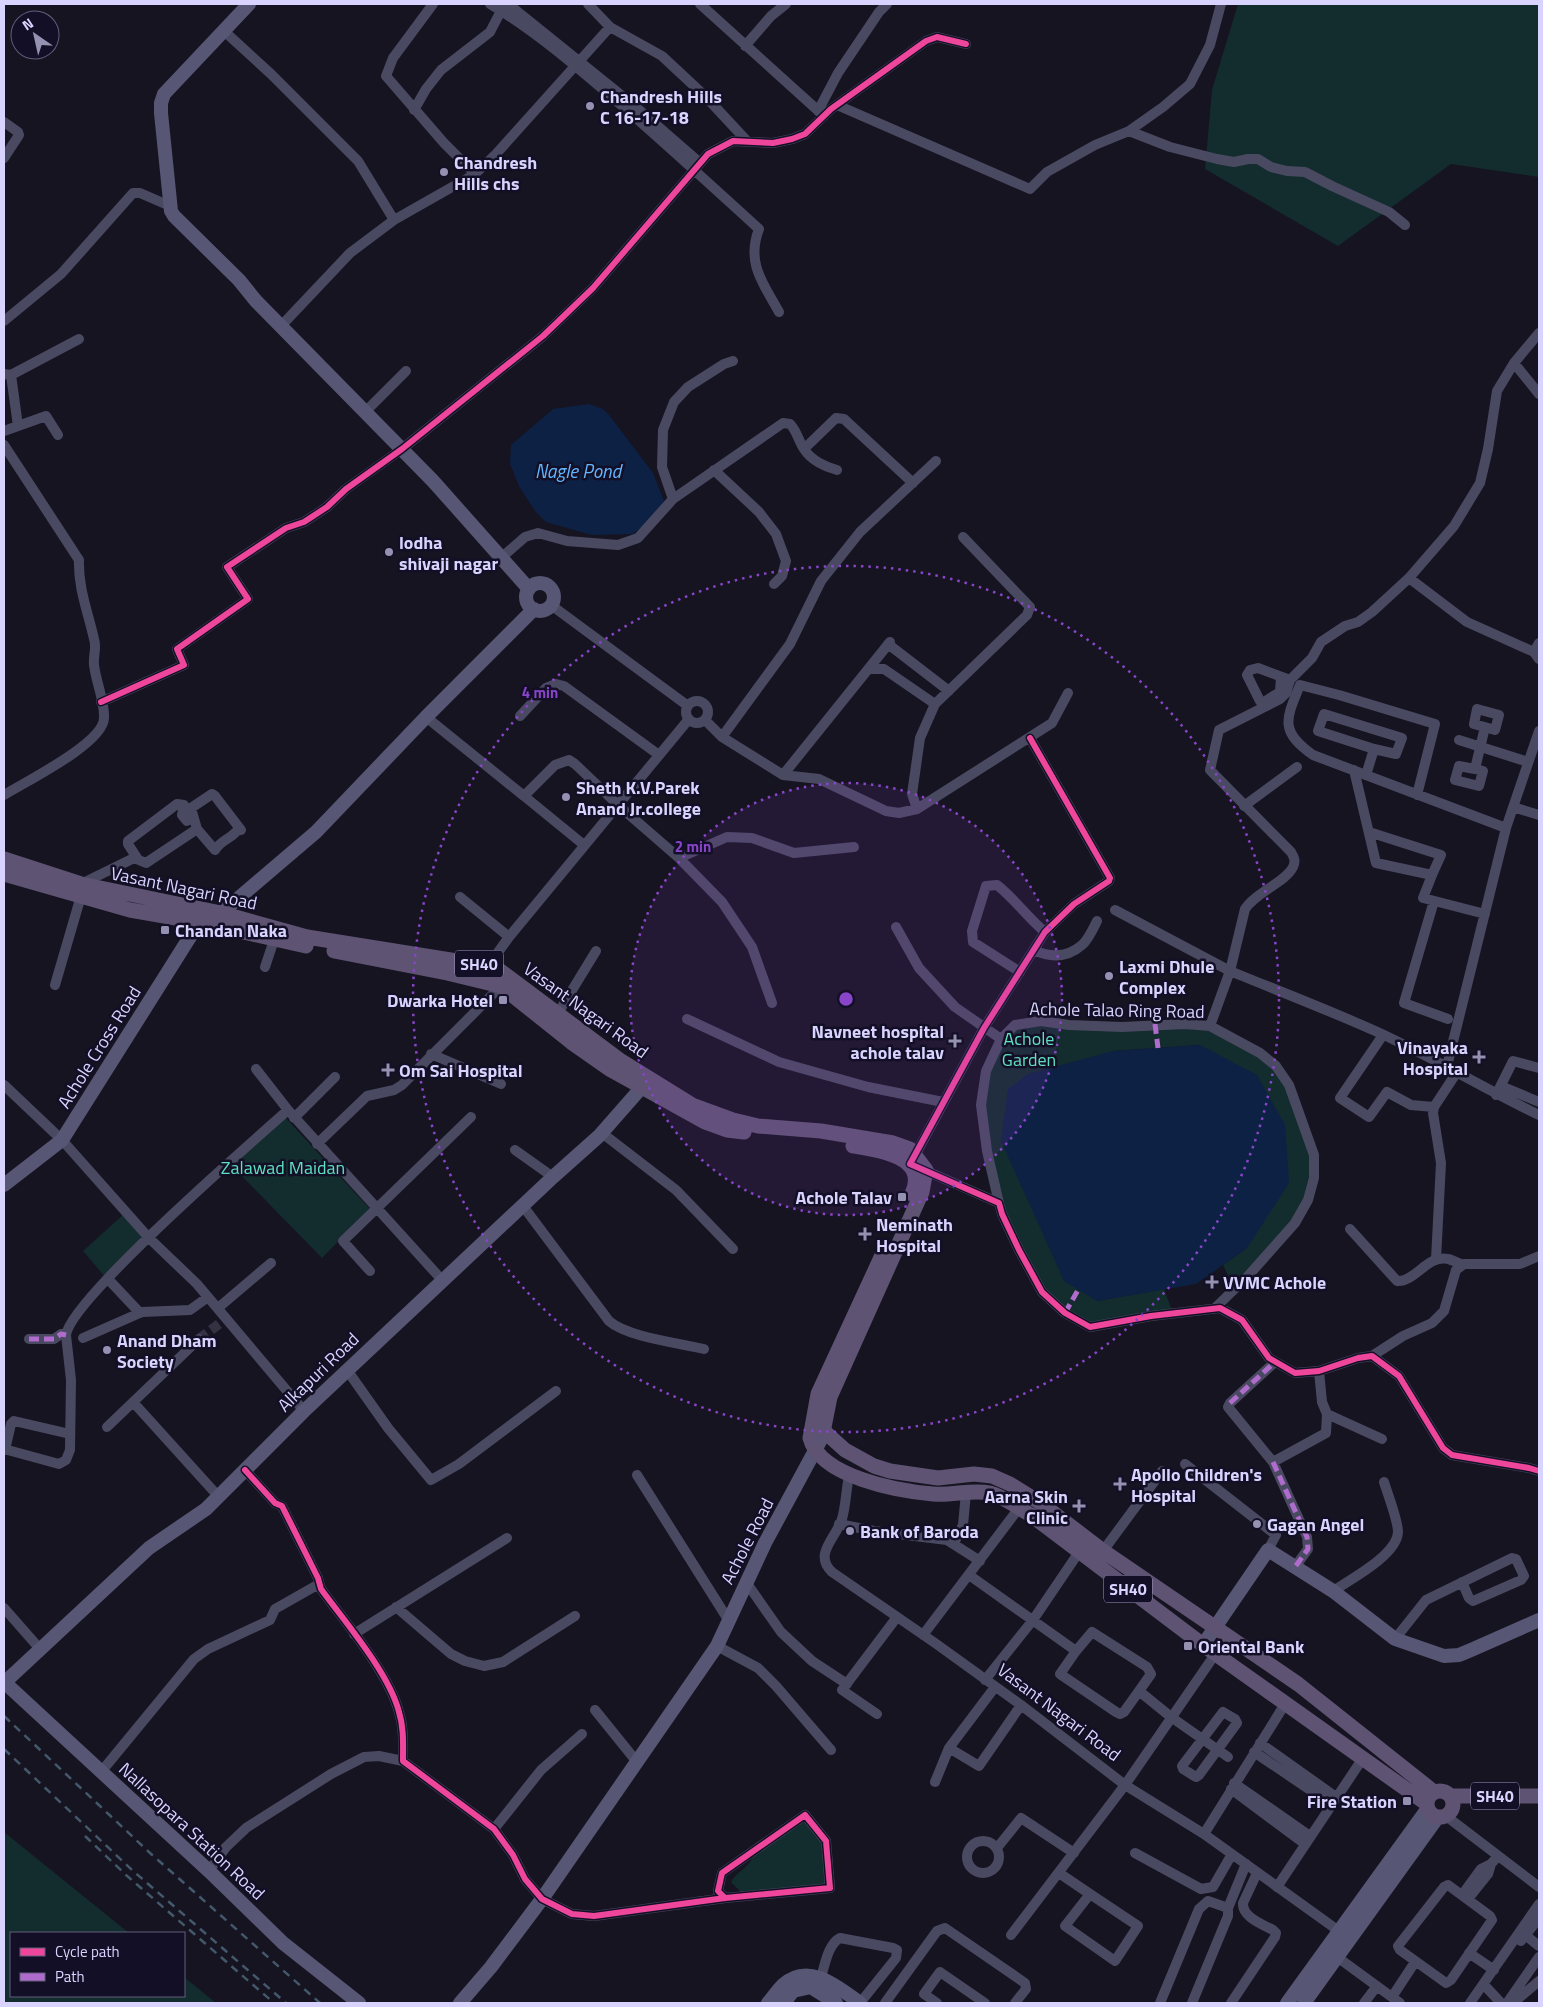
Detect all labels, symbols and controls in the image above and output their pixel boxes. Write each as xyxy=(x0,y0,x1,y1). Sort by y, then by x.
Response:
north arrow xyxy=(10,10,60,60)
text: N xyxy=(18,12,37,35)
place label: Chandresh Hills C 16-17-18 xyxy=(600,83,722,131)
marker: Chandresh Hills C 16-17-18 xyxy=(584,100,596,112)
place label: Chandresh Hills chs xyxy=(454,149,537,197)
marker: Chandresh Hills chs xyxy=(438,166,450,178)
water label: Nagle Pond xyxy=(535,456,624,485)
place label: lodha shivaji nagar xyxy=(399,529,498,577)
marker: lodha shivaji nagar xyxy=(383,546,395,558)
text: 4 min xyxy=(522,681,558,704)
place label: Sheth K.V.Parek Anand Jr.college xyxy=(576,774,701,822)
marker: Sheth K.V.Parek Anand Jr.college xyxy=(560,791,572,803)
text: 2 min xyxy=(675,835,711,858)
street label: Vasant Nagari Road xyxy=(108,859,260,917)
place label: Chandan Naka xyxy=(175,917,287,944)
marker: Chandan Naka xyxy=(159,924,171,936)
road number: SH40 xyxy=(455,951,503,978)
place label: Laxmi Dhule Complex xyxy=(1119,953,1214,1001)
street label: Vasant Nagari Road xyxy=(518,955,654,1065)
marker: Laxmi Dhule Complex xyxy=(1103,970,1115,982)
street label: Achole Cross Road xyxy=(51,981,147,1113)
place label: Dwarka Hotel xyxy=(387,987,493,1014)
centre of rings xyxy=(837,990,855,1008)
marker: Dwarka Hotel xyxy=(497,994,509,1006)
street label: Achole Talao Ring Road xyxy=(1029,995,1205,1025)
place label: Navneet hospital achole talav xyxy=(812,1018,944,1066)
park label: Achole Garden xyxy=(1002,1025,1056,1073)
marker: Navneet hospital achole talav xyxy=(948,1034,962,1048)
place label: Vinayaka Hospital xyxy=(1397,1034,1468,1082)
marker: Vinayaka Hospital xyxy=(1472,1050,1486,1064)
place label: Om Sai Hospital xyxy=(399,1057,523,1084)
marker: Om Sai Hospital xyxy=(381,1063,395,1077)
park label: Zalawad Maidan xyxy=(221,1154,345,1181)
place label: Achole Talav xyxy=(795,1184,892,1211)
marker: Achole Talav xyxy=(896,1191,908,1203)
place label: Neminath Hospital xyxy=(876,1211,953,1259)
marker: Neminath Hospital xyxy=(858,1227,872,1241)
place label: VVMC Achole xyxy=(1223,1269,1326,1296)
marker: VVMC Achole xyxy=(1205,1275,1219,1289)
street label: Alkapuri Road xyxy=(271,1326,365,1418)
place label: Anand Dham Society xyxy=(117,1327,217,1375)
marker: Anand Dham Society xyxy=(101,1344,113,1356)
place label: Apollo Children's Hospital xyxy=(1131,1461,1262,1509)
marker: Apollo Children's Hospital xyxy=(1113,1477,1127,1491)
place label: Aarna Skin Clinic xyxy=(984,1483,1068,1531)
street label: Achole Road xyxy=(714,1493,780,1589)
marker: Aarna Skin Clinic xyxy=(1072,1499,1086,1513)
place label: Gagan Angel xyxy=(1267,1511,1364,1538)
place label: Bank of Baroda xyxy=(860,1518,979,1545)
marker: Gagan Angel xyxy=(1251,1518,1263,1530)
marker: Bank of Baroda xyxy=(844,1525,856,1537)
road number: SH40 xyxy=(1104,1576,1152,1602)
place label: Oriental Bank xyxy=(1198,1633,1305,1660)
marker: Oriental Bank xyxy=(1182,1640,1194,1652)
street label: Vasant Nagari Road xyxy=(991,1656,1127,1768)
street label: Nallasopara Station Road xyxy=(113,1756,271,1906)
road number: SH40 xyxy=(1471,1782,1519,1810)
place label: Fire Station xyxy=(1307,1788,1397,1815)
marker: Fire Station xyxy=(1401,1795,1413,1807)
legend xyxy=(10,1932,185,1997)
text: Cycle path xyxy=(55,1940,120,1963)
text: Path xyxy=(55,1965,85,1988)

